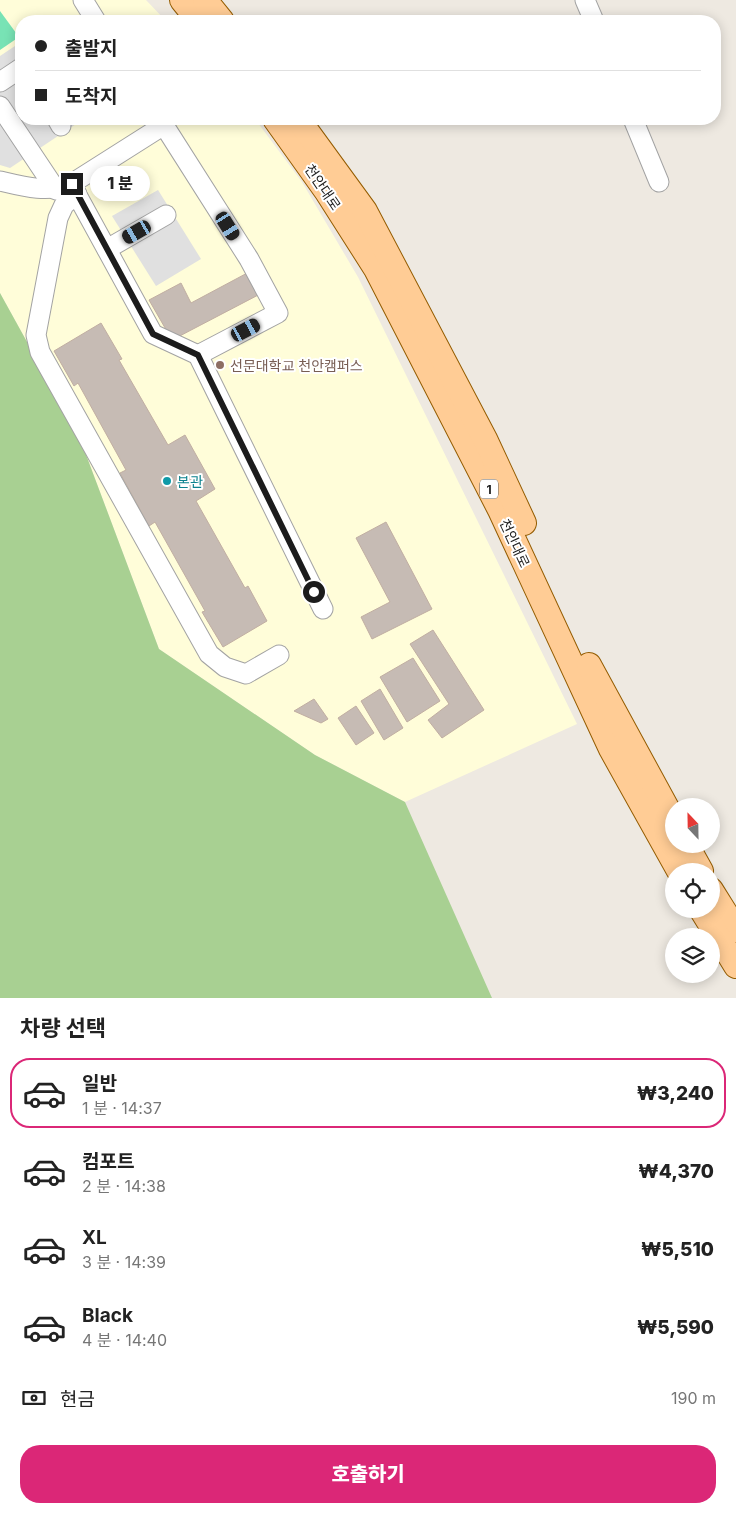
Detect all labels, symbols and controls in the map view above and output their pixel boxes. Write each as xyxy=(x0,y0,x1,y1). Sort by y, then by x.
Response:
text: 출발지 xyxy=(65,37,117,60)
text: 도착지 xyxy=(65,85,117,108)
street label: 천안대로 xyxy=(302,161,345,213)
callout: 1 분 xyxy=(90,166,150,202)
route end xyxy=(61,173,83,195)
text: 1 분 xyxy=(107,173,133,193)
car xyxy=(213,209,242,243)
car xyxy=(120,218,153,246)
car xyxy=(229,316,262,344)
place label: 선문대학교 천안캠퍼스 xyxy=(230,357,363,374)
marker: 선문대학교 천안캠퍼스 xyxy=(214,359,226,371)
place label: 본관 xyxy=(177,473,203,490)
marker: 본관 xyxy=(161,475,173,487)
road number: 1 xyxy=(480,479,498,498)
street label: 천안대로 xyxy=(496,516,534,570)
route start xyxy=(303,581,325,603)
north arrow xyxy=(665,798,720,852)
map controls xyxy=(665,798,720,983)
button: locate xyxy=(665,863,720,918)
button: layers xyxy=(665,928,720,983)
text: 차량 선택 xyxy=(20,1015,106,1041)
icon: car xyxy=(22,1071,67,1116)
text: 일반 xyxy=(82,1072,117,1095)
text: ₩3,240 xyxy=(637,1082,714,1105)
text: 1 분 · 14:37 xyxy=(82,1098,162,1118)
icon: car xyxy=(22,1149,67,1194)
text: 컴포트 xyxy=(82,1150,134,1173)
text: ₩4,370 xyxy=(638,1160,714,1183)
text: 2 분 · 14:38 xyxy=(82,1176,166,1196)
text: XL xyxy=(82,1226,107,1249)
icon: car xyxy=(22,1227,67,1272)
text: ₩5,510 xyxy=(641,1238,714,1261)
text: 3 분 · 14:39 xyxy=(82,1252,166,1272)
text: Black xyxy=(82,1304,133,1327)
icon: car xyxy=(22,1305,67,1350)
text: ₩5,590 xyxy=(637,1316,714,1339)
text: 4 분 · 14:40 xyxy=(82,1330,167,1350)
icon: cash xyxy=(20,1384,48,1412)
text: 현금 xyxy=(60,1388,95,1411)
text: 190 m xyxy=(671,1388,716,1408)
button: 호출하기 xyxy=(20,1445,716,1503)

